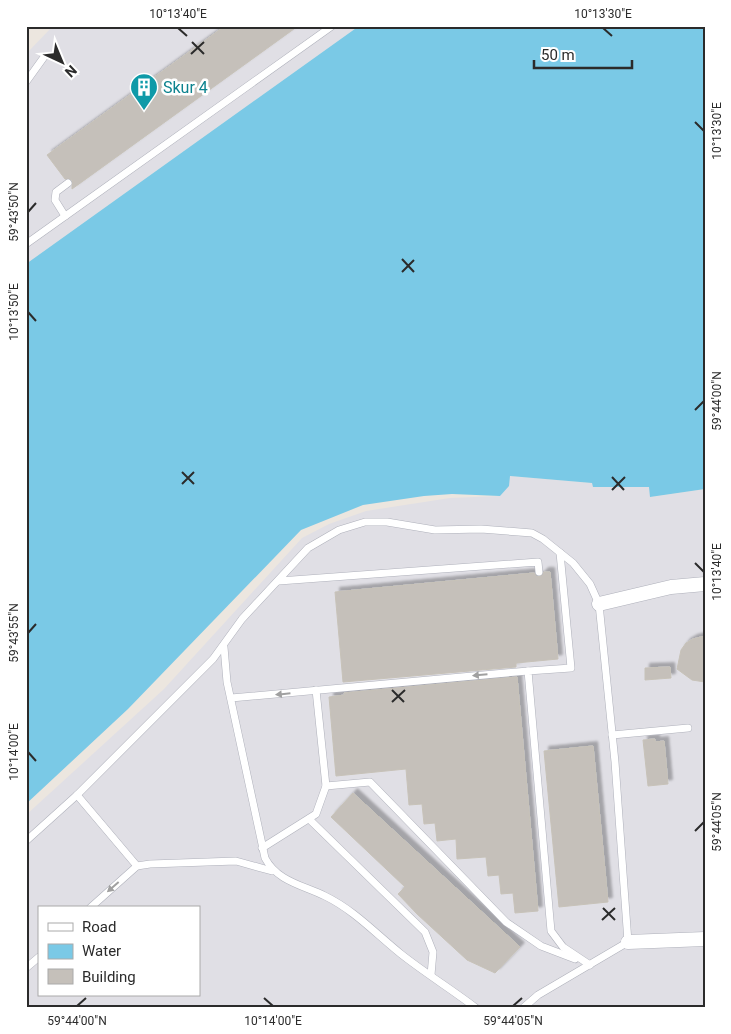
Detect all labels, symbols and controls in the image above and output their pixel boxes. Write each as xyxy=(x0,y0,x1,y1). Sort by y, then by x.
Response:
text: 10°13'40"E xyxy=(149,7,207,21)
text: 10°13'30"E xyxy=(574,7,632,21)
north arrow xyxy=(38,38,88,88)
scale bar xyxy=(534,38,631,70)
text: 50 m xyxy=(541,46,575,64)
text: N xyxy=(62,62,80,81)
building icon: Skur 4 xyxy=(129,72,159,111)
place label: Skur 4 xyxy=(163,78,208,97)
text: 10°13'30"E xyxy=(710,102,724,160)
text: 59°43'50"N xyxy=(7,182,21,242)
text: 10°13'50"E xyxy=(7,283,21,341)
text: 59°44'00"N xyxy=(710,371,724,431)
text: 10°13'40"E xyxy=(710,543,724,601)
text: 59°43'55"N xyxy=(7,603,21,663)
one-way arrow xyxy=(472,672,488,680)
one-way arrow xyxy=(275,690,291,698)
text: 10°14'00"E xyxy=(7,723,21,781)
text: 59°44'05"N xyxy=(710,792,724,852)
one-way arrow xyxy=(107,881,120,892)
legend xyxy=(38,906,200,996)
text: Road xyxy=(82,918,116,936)
text: Water xyxy=(82,942,121,960)
text: Building xyxy=(82,968,136,986)
text: 59°44'00"N xyxy=(47,1014,107,1028)
text: 10°14'00"E xyxy=(244,1014,302,1028)
text: 59°44'05"N xyxy=(483,1014,543,1028)

